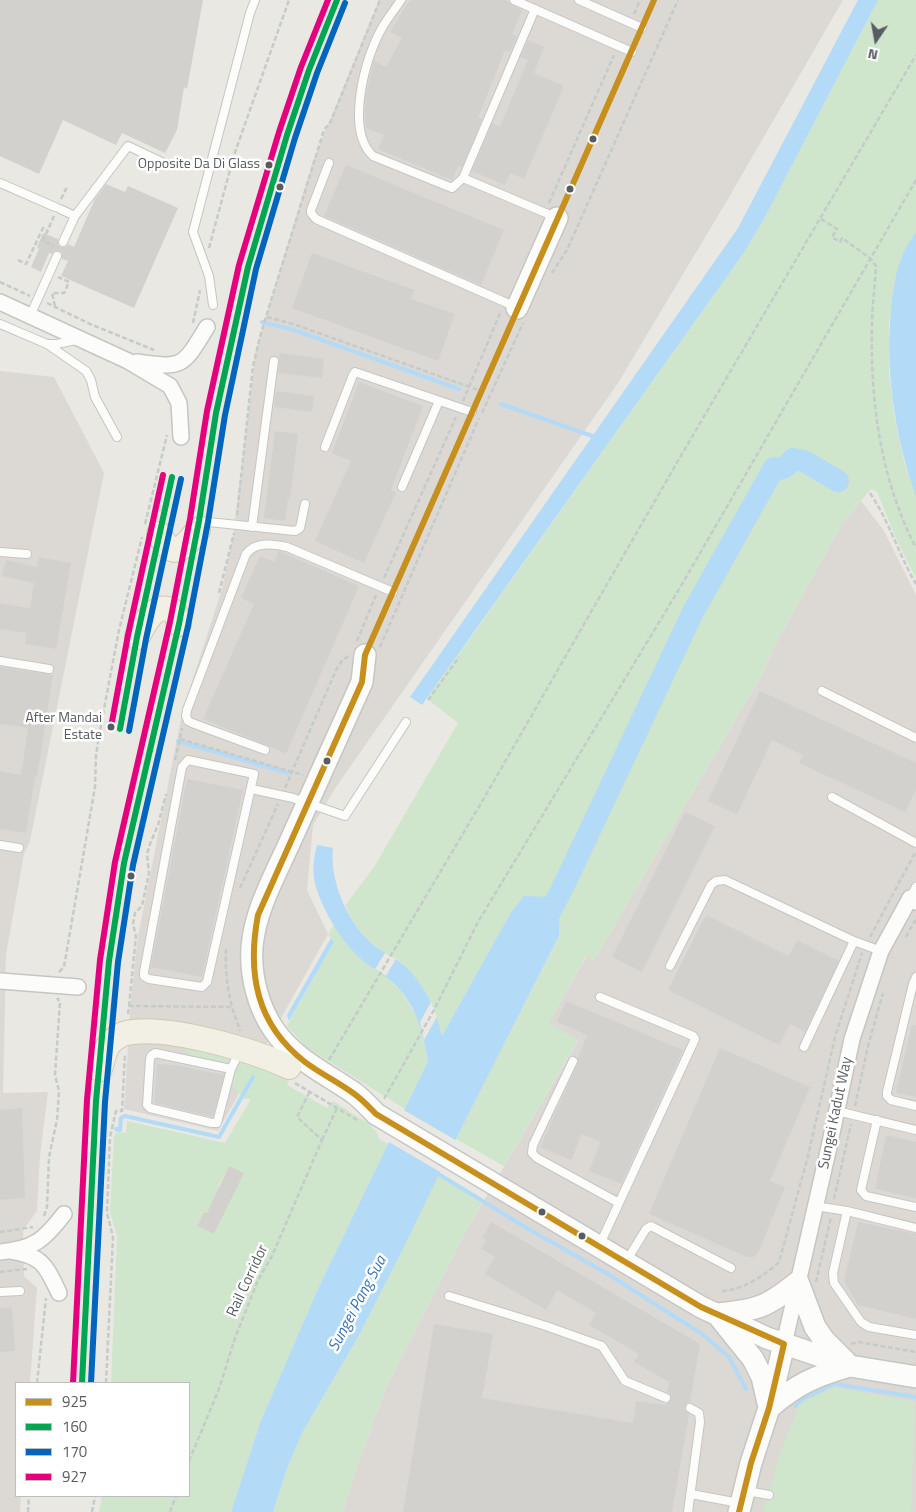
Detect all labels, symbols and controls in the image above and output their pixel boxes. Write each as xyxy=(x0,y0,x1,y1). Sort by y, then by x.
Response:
north arrow xyxy=(851,15,901,65)
text: N xyxy=(866,44,880,66)
unlabelled marker xyxy=(588,134,598,144)
place label: Opposite Da Di Glass xyxy=(138,157,260,173)
marker: Opposite Da Di Glass xyxy=(264,160,274,170)
unlabelled marker xyxy=(275,182,285,192)
unlabelled marker xyxy=(565,184,575,194)
place label: After Mandai Estate xyxy=(25,711,102,744)
marker: After Mandai Estate xyxy=(106,722,116,732)
unlabelled marker xyxy=(322,756,332,766)
unlabelled marker xyxy=(126,871,136,881)
street label: Sungei Kadut Way xyxy=(815,1055,857,1171)
unlabelled marker xyxy=(537,1207,547,1217)
unlabelled marker xyxy=(577,1231,587,1241)
street label: Rail Corridor xyxy=(223,1242,273,1320)
water label: Sungei Pang Sua xyxy=(325,1253,391,1355)
legend xyxy=(15,1382,190,1497)
text: 925 xyxy=(62,1390,87,1413)
text: 160 xyxy=(62,1415,87,1438)
text: 170 xyxy=(62,1440,87,1463)
text: 927 xyxy=(62,1465,87,1488)

